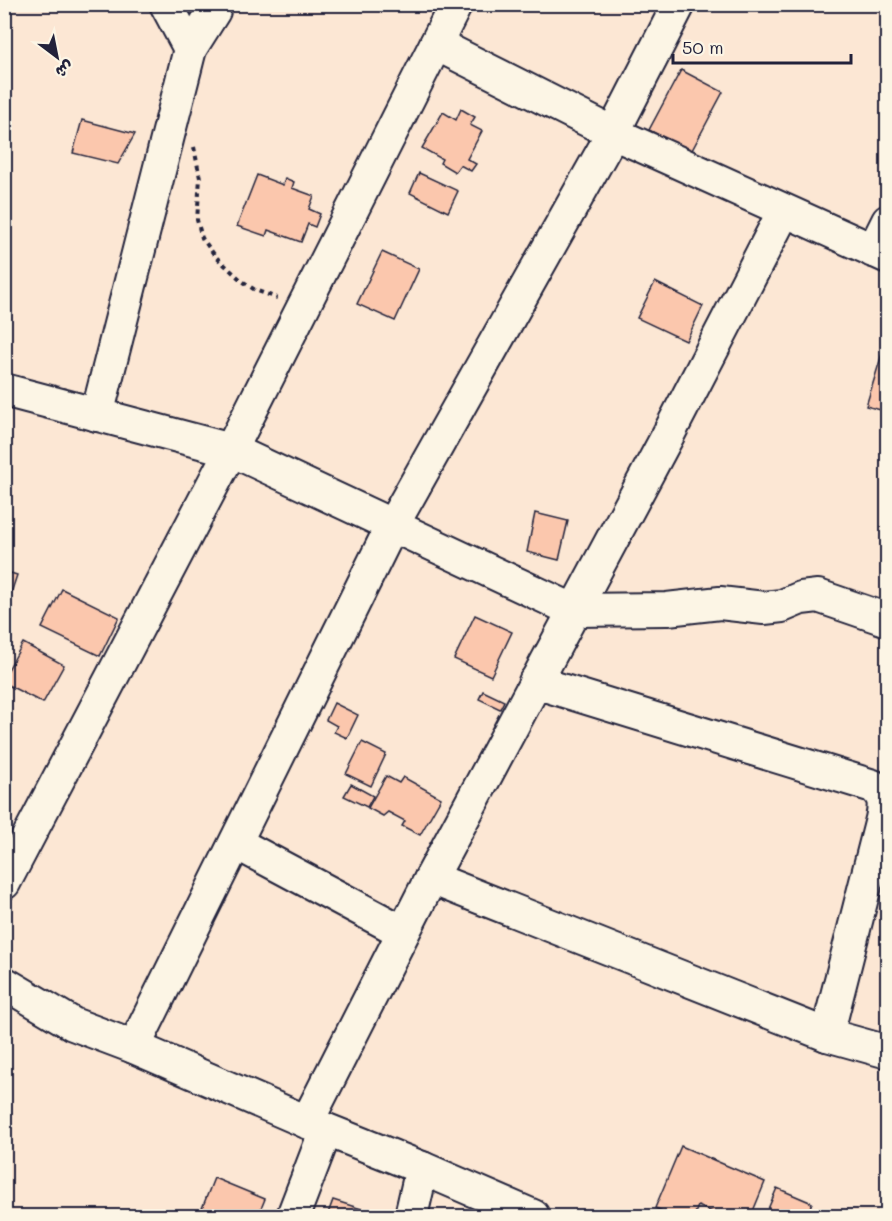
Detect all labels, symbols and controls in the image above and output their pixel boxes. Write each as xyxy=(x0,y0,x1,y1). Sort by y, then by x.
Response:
north arrow xyxy=(27,27,87,87)
scale bar xyxy=(673,27,852,65)
text: 50 m xyxy=(682,35,724,59)
text: ش xyxy=(52,57,78,84)

